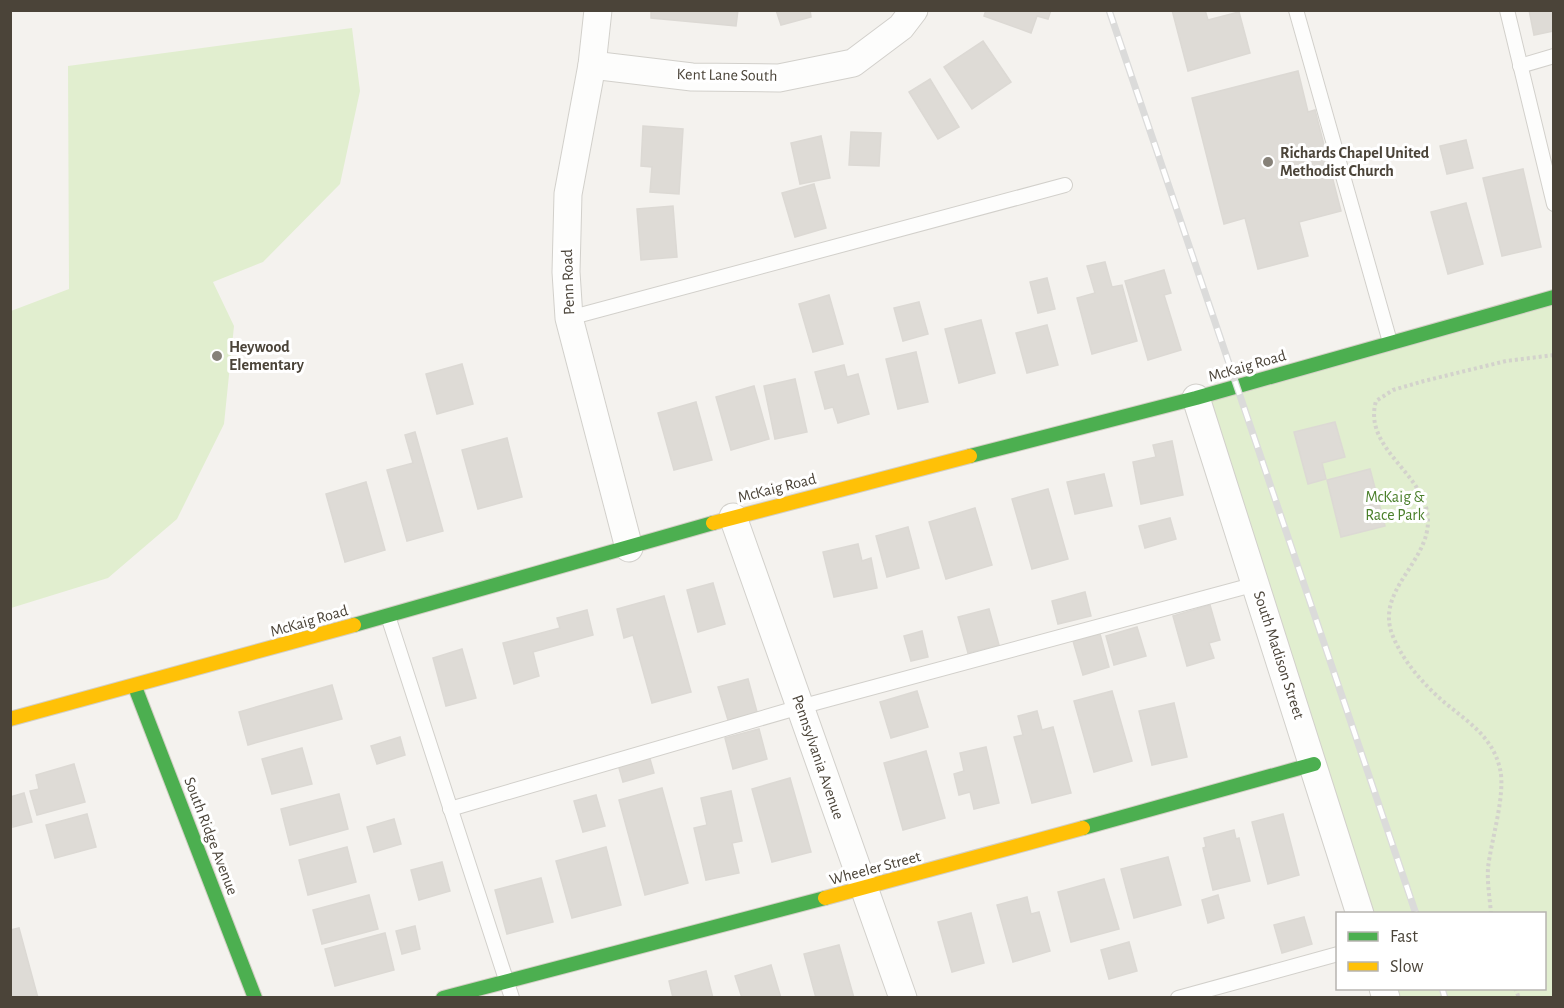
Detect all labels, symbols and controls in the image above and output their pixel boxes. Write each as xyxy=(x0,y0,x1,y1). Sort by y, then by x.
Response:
street label: Kent Lane South xyxy=(677,66,777,84)
place label: Richards Chapel United Methodist Church xyxy=(1280,145,1430,179)
marker: Richards Chapel United Methodist Church xyxy=(1261,155,1275,169)
street label: Penn Road xyxy=(559,249,577,315)
place label: Heywood Elementary xyxy=(229,339,305,374)
street label: McKaig Road xyxy=(1206,347,1288,385)
marker: Heywood Elementary xyxy=(210,349,224,363)
street label: McKaig Road xyxy=(736,471,818,505)
park label: McKaig & Race Park xyxy=(1365,489,1426,523)
street label: South Madison Street xyxy=(1251,589,1307,721)
street label: McKaig Road xyxy=(268,602,350,640)
street label: Pennsylvania Avenue xyxy=(788,693,847,822)
street label: South Ridge Avenue xyxy=(181,775,241,897)
street label: Wheeler Street xyxy=(828,848,922,888)
legend xyxy=(1336,912,1546,990)
text: Fast xyxy=(1390,928,1418,946)
text: Slow xyxy=(1390,958,1423,976)

